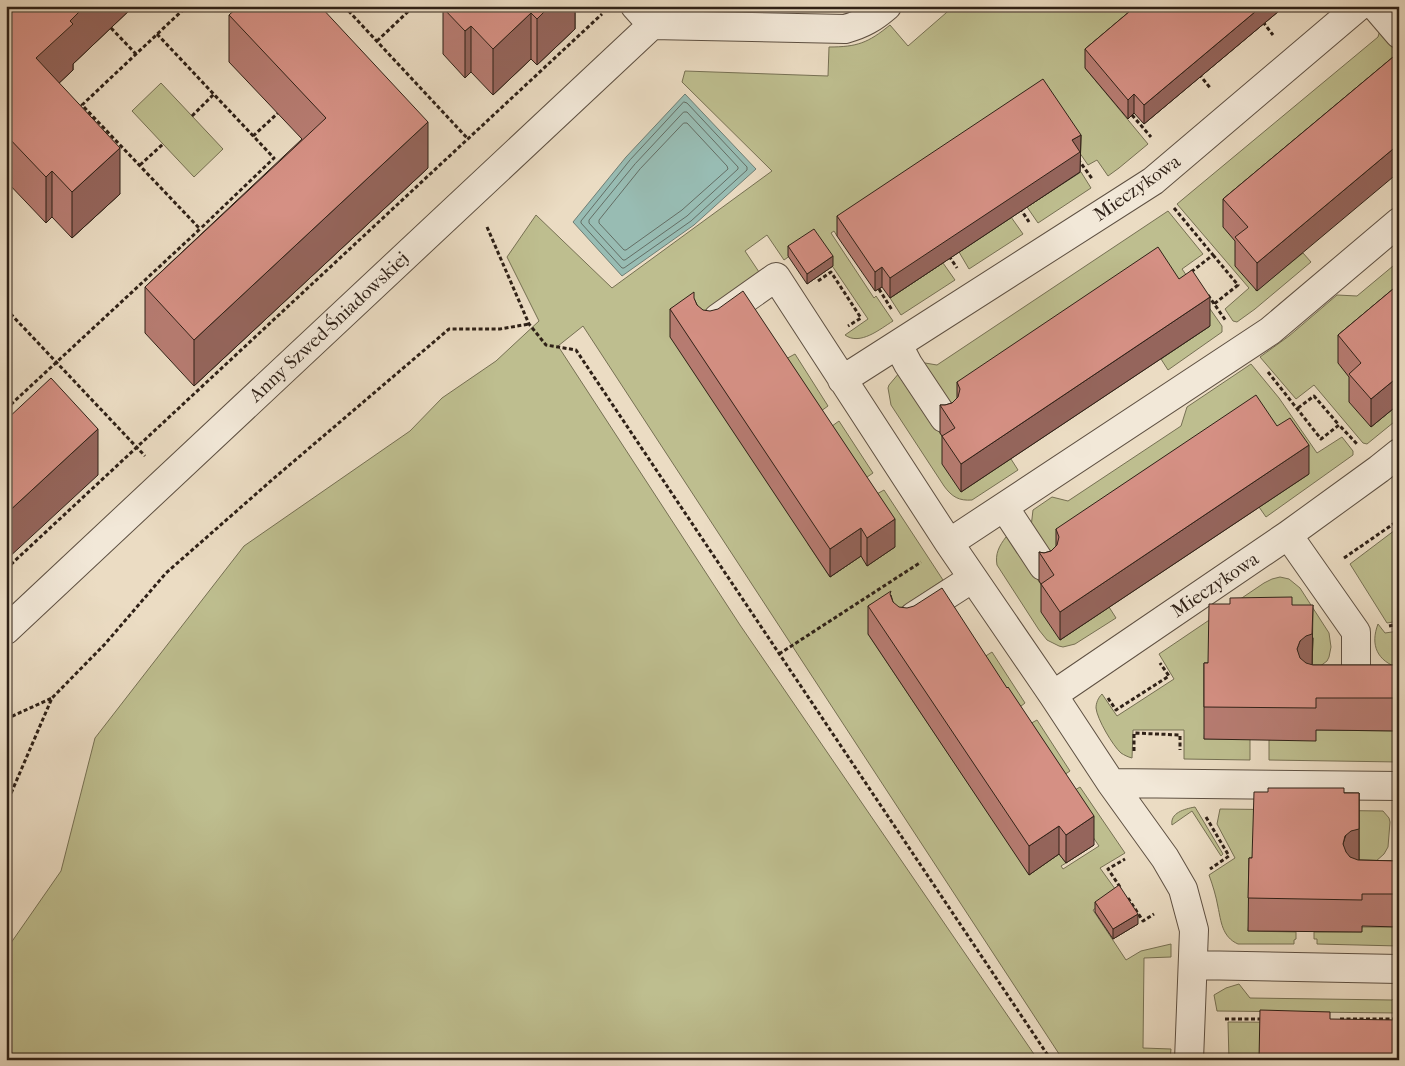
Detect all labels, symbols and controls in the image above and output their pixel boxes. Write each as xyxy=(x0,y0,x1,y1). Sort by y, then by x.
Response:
street label: Mieczykowa xyxy=(1090,150,1185,226)
street label: Anny Szwed-Śniadowskiej xyxy=(243,247,413,407)
street label: Mieczykowa xyxy=(1167,548,1263,622)

